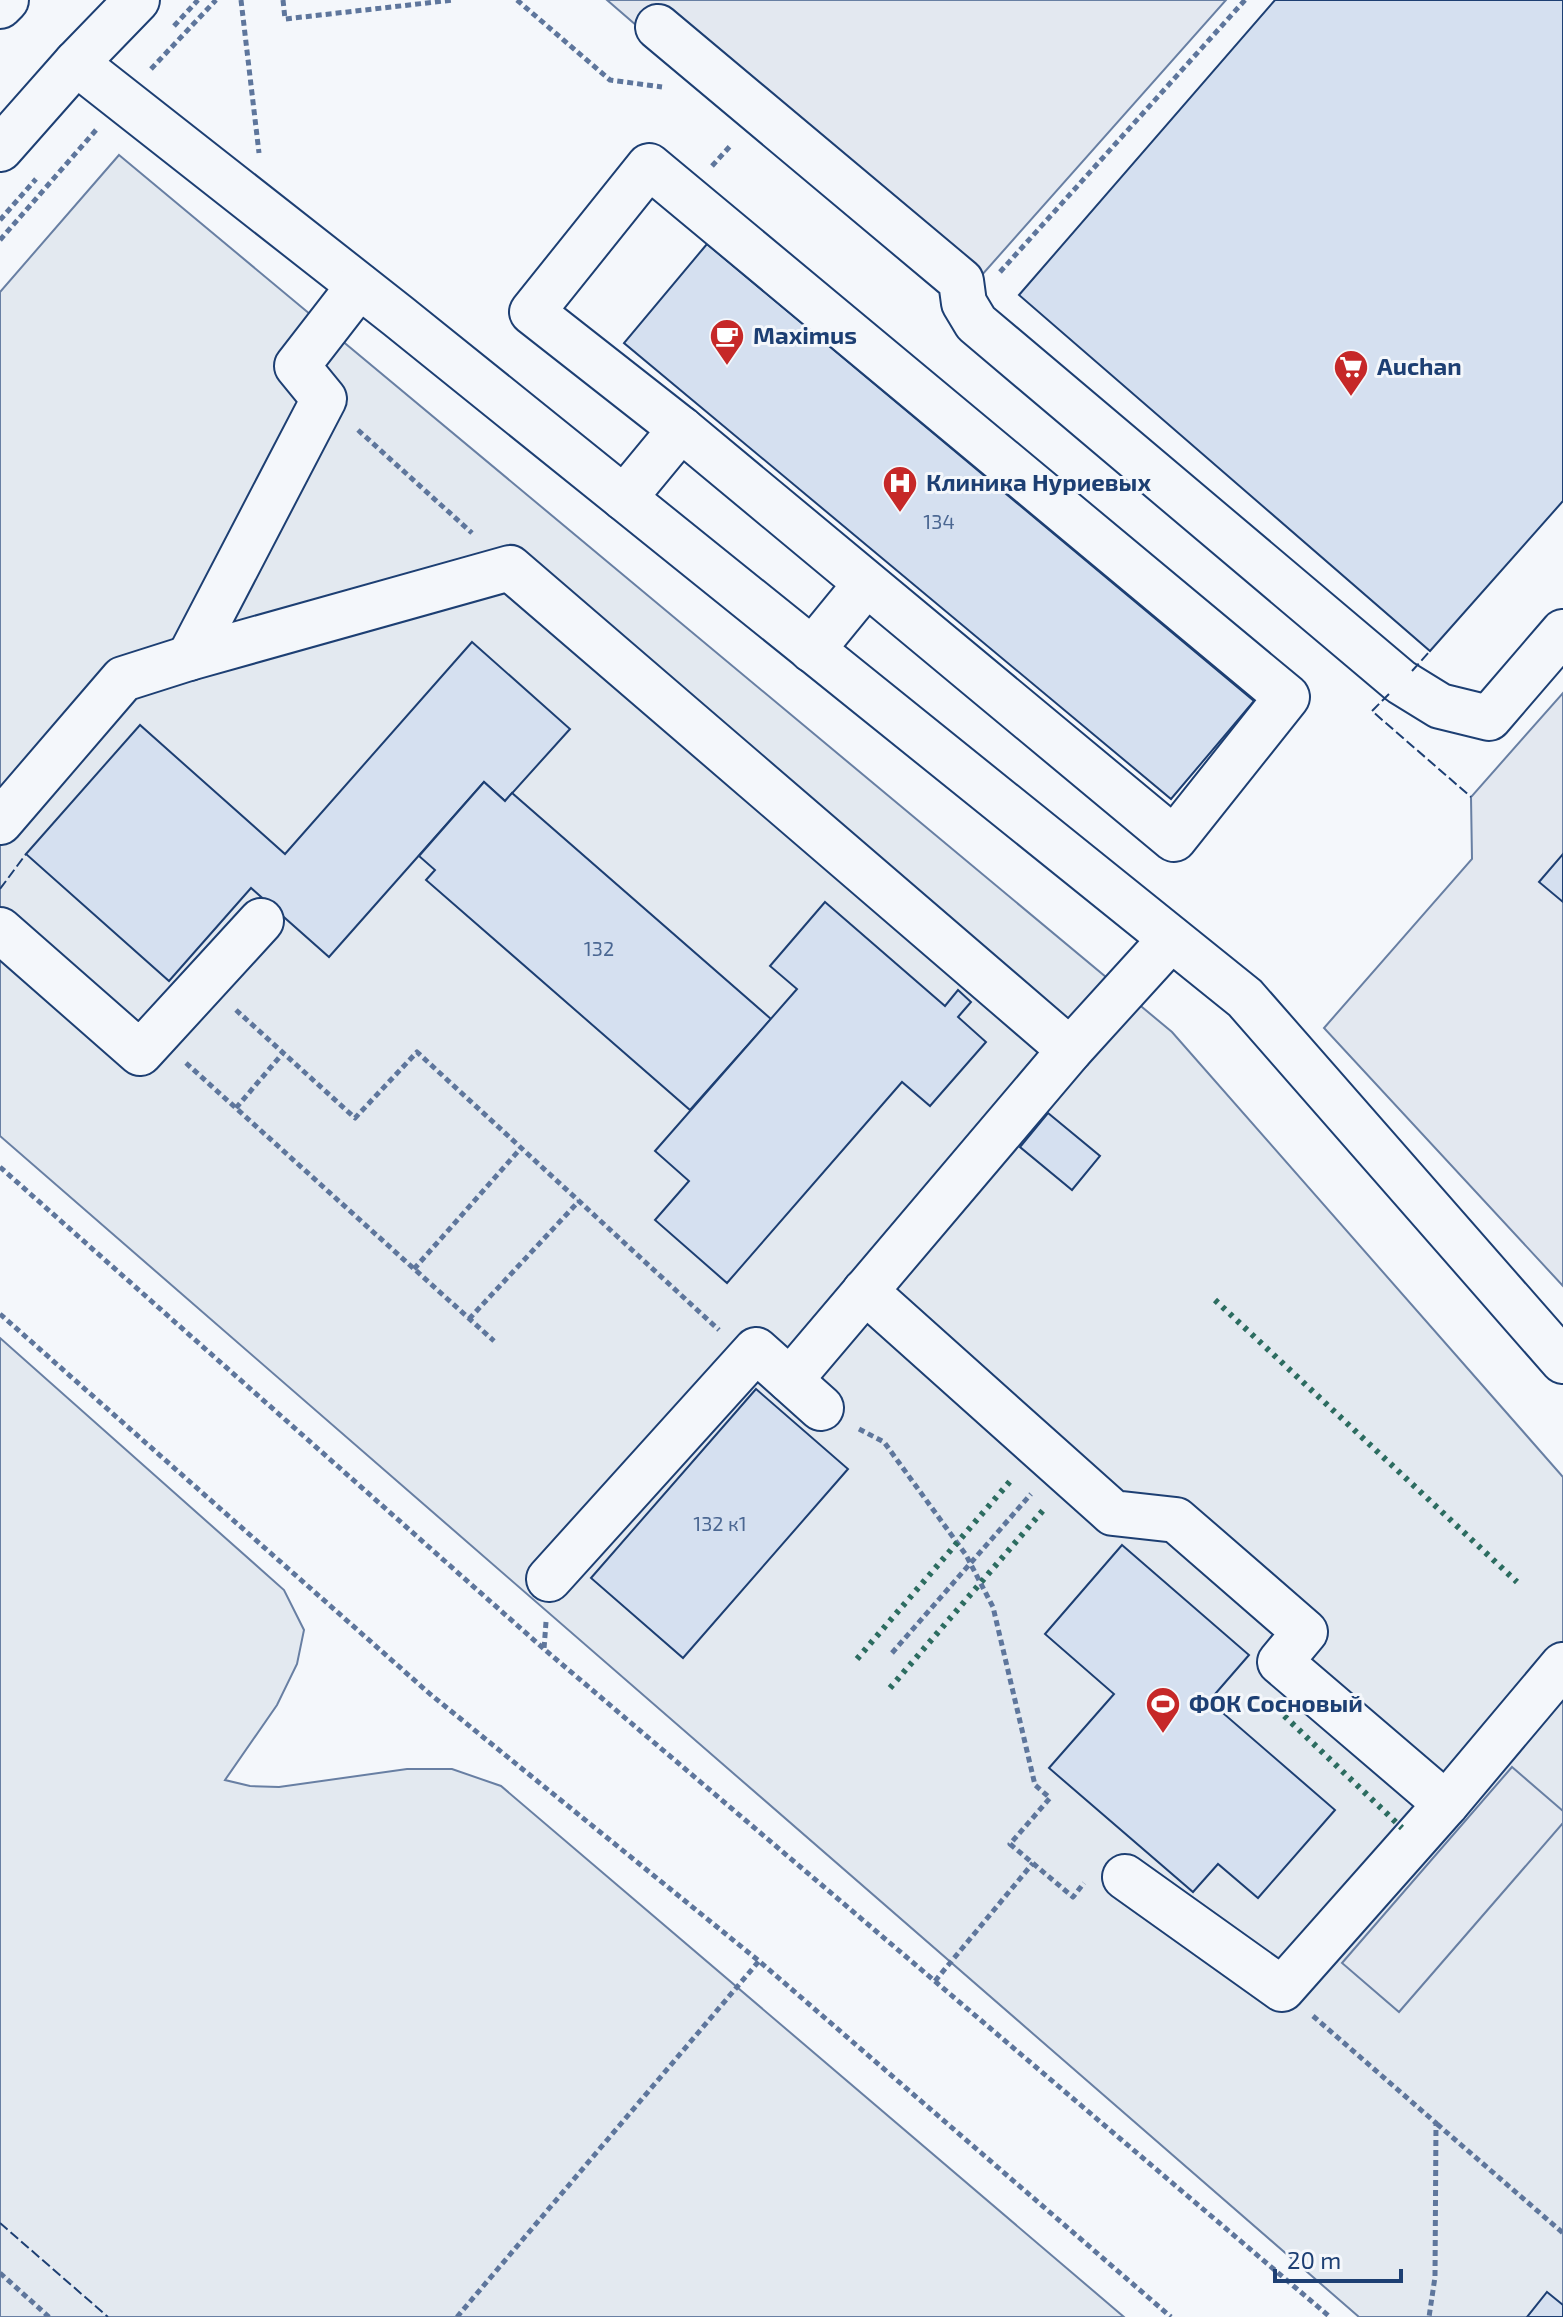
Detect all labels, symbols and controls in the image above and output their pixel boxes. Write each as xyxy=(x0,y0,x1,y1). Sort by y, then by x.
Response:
cafe icon: Maximus xyxy=(708,317,746,367)
place label: Maximus xyxy=(753,320,857,349)
supermarket icon: Auchan xyxy=(1332,348,1370,398)
place label: Auchan xyxy=(1377,351,1462,380)
hospital icon: Клиника Нуриевых xyxy=(881,464,919,514)
place label: Клиника Нуриевых xyxy=(926,467,1151,496)
house number: 134 xyxy=(923,509,955,533)
house number: 132 xyxy=(584,936,614,960)
house number: 132 к1 xyxy=(693,1511,747,1535)
sports icon: ФОК Сосновый xyxy=(1144,1685,1182,1735)
place label: ФОК Сосновый xyxy=(1189,1688,1363,1717)
scale bar xyxy=(1275,2233,1401,2283)
text: 20 m xyxy=(1287,2245,1341,2274)

